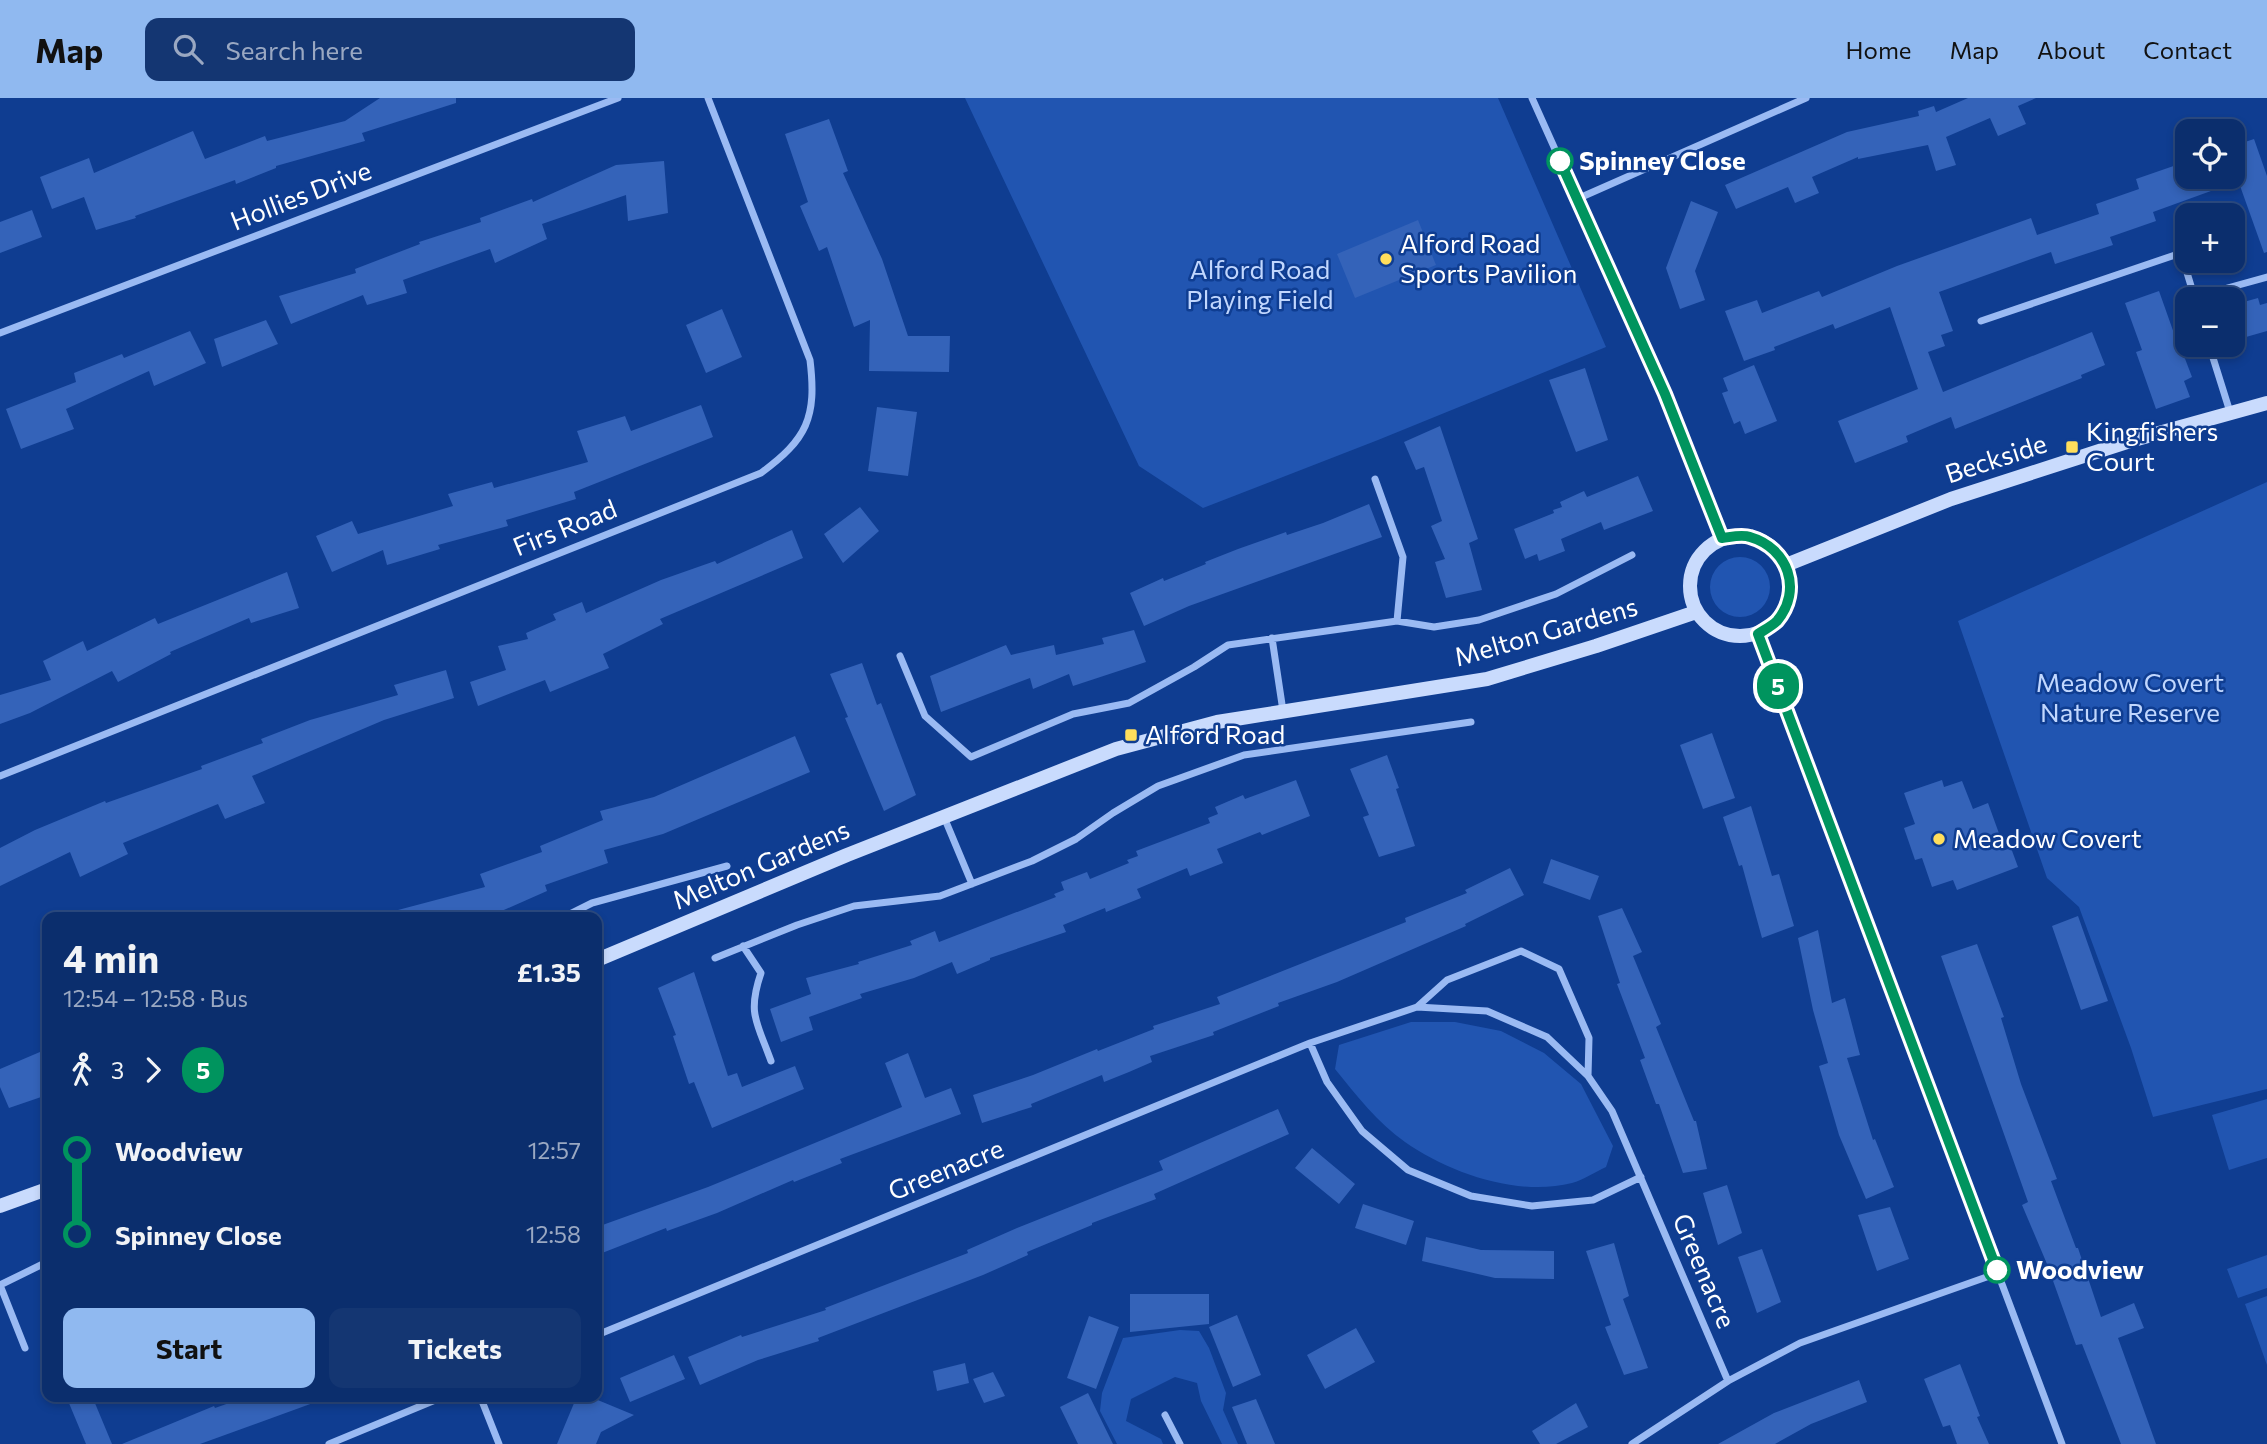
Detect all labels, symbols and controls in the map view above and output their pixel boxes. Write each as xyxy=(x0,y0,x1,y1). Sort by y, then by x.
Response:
search box xyxy=(145,18,635,81)
text: Map xyxy=(35,29,103,70)
icon: search xyxy=(169,30,207,68)
text: Search here xyxy=(225,34,363,65)
text: Home xyxy=(1846,35,1912,64)
text: Map xyxy=(1950,35,1999,64)
text: About xyxy=(2037,35,2105,64)
text: Contact xyxy=(2143,35,2232,64)
map controls xyxy=(2175,119,2245,357)
button: locate xyxy=(2175,119,2245,189)
place label: Spinney Close xyxy=(1579,144,1746,175)
marker: Spinney Close xyxy=(1547,148,1573,174)
street label: Hollies Drive xyxy=(226,154,375,236)
button: + xyxy=(2175,203,2245,273)
place label: Alford Road Sports Pavilion xyxy=(1400,227,1577,288)
marker: Alford Road Sports Pavilion xyxy=(1378,251,1394,267)
park label: Alford Road Playing Field xyxy=(1186,253,1334,314)
button: − xyxy=(2175,287,2245,357)
place label: Kingfishers Court xyxy=(2086,415,2218,476)
street label: Beckside xyxy=(1941,427,2050,488)
marker: Kingfishers Court xyxy=(2064,439,2080,455)
street label: Firs Road xyxy=(508,492,621,561)
street label: Melton Gardens xyxy=(1450,590,1641,672)
line badge: 5 xyxy=(1755,663,1801,709)
park label: Meadow Covert Nature Reserve xyxy=(2036,666,2224,727)
text: 5 xyxy=(1771,671,1785,700)
place label: Alford Road xyxy=(1145,718,1285,749)
marker: Alford Road xyxy=(1123,727,1139,743)
street label: Melton Gardens xyxy=(667,812,854,915)
place label: Meadow Covert xyxy=(1953,822,2142,853)
marker: Meadow Covert xyxy=(1931,831,1947,847)
text: 4 min xyxy=(63,934,159,981)
text: £1.35 xyxy=(517,956,581,987)
text: 12:54 – 12:58 · Bus xyxy=(63,984,248,1012)
icon: walk xyxy=(63,1051,101,1089)
icon: forward xyxy=(134,1051,172,1089)
text: 5 xyxy=(196,1055,210,1084)
text: 3 xyxy=(111,1056,124,1084)
street label: Greenacre xyxy=(883,1131,1008,1206)
text: Woodview xyxy=(115,1135,243,1166)
text: 12:57 xyxy=(528,1136,581,1164)
street label: Greenacre xyxy=(1667,1208,1743,1332)
text: Spinney Close xyxy=(115,1219,282,1250)
text: 12:58 xyxy=(526,1220,581,1248)
place label: Woodview xyxy=(2016,1253,2144,1284)
marker: Woodview xyxy=(1984,1257,2010,1283)
button: Start xyxy=(63,1308,315,1388)
button: Tickets xyxy=(329,1308,581,1388)

